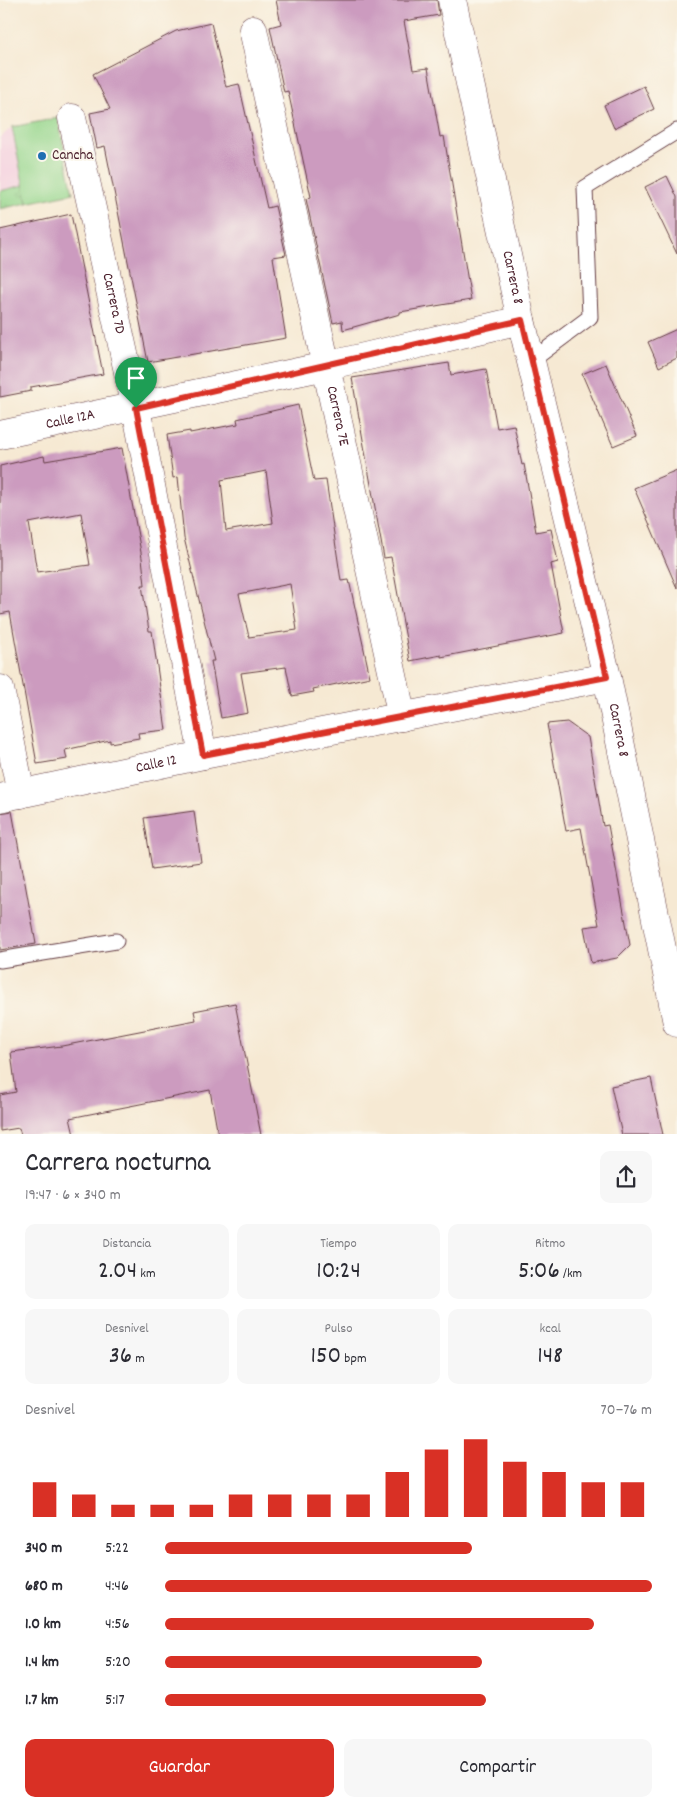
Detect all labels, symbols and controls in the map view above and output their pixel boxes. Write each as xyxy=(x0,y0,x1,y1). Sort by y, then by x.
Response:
place label: Cancha xyxy=(52,145,94,167)
marker: Cancha xyxy=(36,150,48,162)
street label: Carrera 8 xyxy=(495,249,528,306)
street label: Carrera 7D xyxy=(96,271,130,336)
pin xyxy=(115,357,157,408)
icon: arrive xyxy=(122,364,150,392)
street label: Carrera 7E xyxy=(320,384,354,448)
street label: Calle 12A xyxy=(44,404,97,436)
street label: Carrera 8 xyxy=(602,702,634,759)
street label: Calle 12 xyxy=(134,750,179,780)
text: Carrera nocturna xyxy=(25,1145,211,1185)
button: share xyxy=(600,1151,652,1203)
text: 19:47 · 6 × 340 m xyxy=(25,1184,121,1207)
text: Distancia xyxy=(103,1234,151,1254)
text: Tiempo xyxy=(320,1234,357,1254)
text: Ritmo xyxy=(535,1234,565,1254)
text: 2.04 xyxy=(98,1254,137,1290)
text: 10:24 xyxy=(316,1254,361,1290)
text: 5:06 xyxy=(518,1254,560,1290)
text: km xyxy=(137,1264,156,1284)
text: /km xyxy=(560,1264,582,1284)
text: Desnivel xyxy=(105,1319,149,1339)
text: Pulso xyxy=(325,1319,352,1339)
text: kcal xyxy=(540,1319,561,1339)
text: 36 xyxy=(109,1339,132,1375)
text: 150 xyxy=(310,1339,341,1375)
text: 148 xyxy=(537,1339,563,1375)
text: m xyxy=(132,1349,145,1369)
text: bpm xyxy=(341,1349,367,1369)
text: Desnivel xyxy=(25,1399,75,1422)
text: 70–76 m xyxy=(601,1399,652,1422)
text: 340 m xyxy=(25,1537,62,1560)
text: 5:22 xyxy=(105,1537,129,1560)
text: 680 m xyxy=(25,1575,63,1598)
text: 4:46 xyxy=(105,1575,129,1598)
text: 1.0 km xyxy=(25,1613,61,1636)
text: 4:56 xyxy=(105,1613,130,1636)
text: 1.4 km xyxy=(25,1651,59,1674)
text: 5:20 xyxy=(105,1651,131,1674)
text: 1.7 km xyxy=(25,1689,59,1712)
text: 5:17 xyxy=(105,1689,125,1712)
button: Guardar xyxy=(25,1739,334,1797)
button: Compartir xyxy=(344,1739,652,1797)

